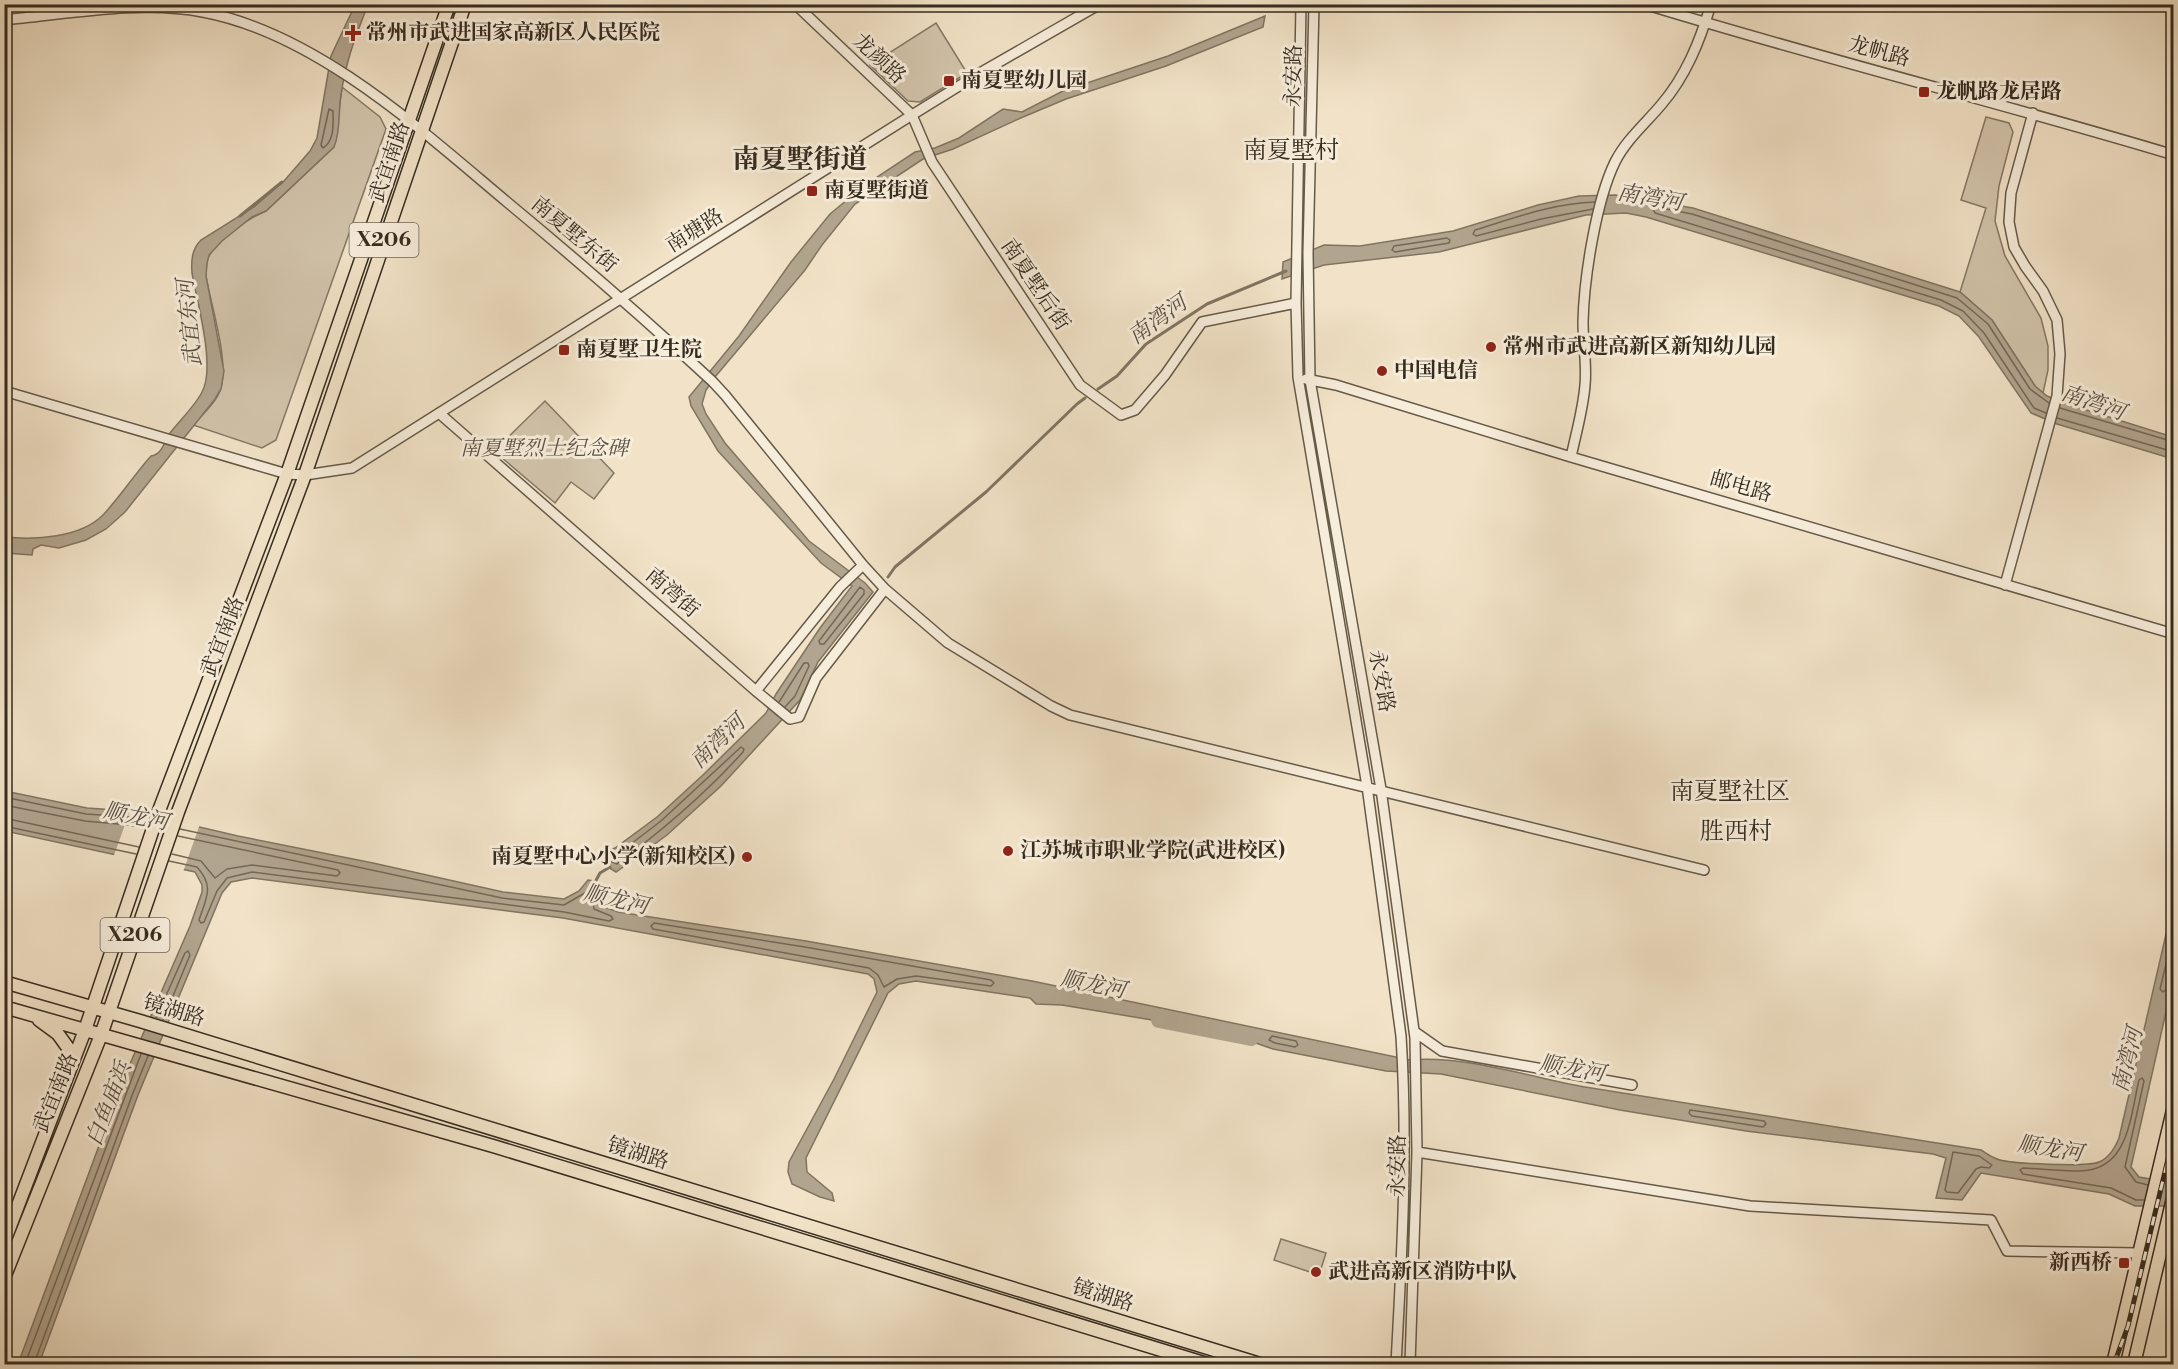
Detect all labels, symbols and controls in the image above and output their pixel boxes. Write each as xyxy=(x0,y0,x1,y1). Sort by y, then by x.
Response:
place label: 常州市武进国家高新区人民医院 xyxy=(366,20,660,46)
marker: 常州市武进国家高新区人民医院 xyxy=(344,24,362,42)
street label: 龙颜路 xyxy=(847,28,911,90)
street label: 龙帆路 xyxy=(1845,31,1913,73)
street label: 永安路 xyxy=(1280,44,1308,108)
place label: 南夏墅幼儿园 xyxy=(961,68,1087,94)
marker: 南夏墅幼儿园 xyxy=(942,74,956,88)
place label: 龙帆路龙居路 xyxy=(1936,79,2062,105)
marker: 龙帆路龙居路 xyxy=(1917,85,1931,99)
street label: 武宜南路 xyxy=(364,118,416,206)
district label: 南夏墅村 xyxy=(1243,136,1339,166)
district label: 南夏墅街道 xyxy=(733,143,868,177)
place label: 南夏墅街道 xyxy=(824,178,929,204)
water label: 南湾河 xyxy=(1615,179,1689,218)
marker: 南夏墅街道 xyxy=(805,184,819,198)
street label: 南夏墅东街 xyxy=(525,191,623,279)
street label: 南塘路 xyxy=(661,203,729,259)
road number: X206 xyxy=(350,223,418,257)
street label: 南夏墅后街 xyxy=(995,234,1075,336)
water label: 武宜东河 xyxy=(172,274,208,368)
water label: 南湾河 xyxy=(1123,287,1196,350)
place label: 常州市武进高新区新知幼儿园 xyxy=(1503,334,1776,360)
place label: 南夏墅卫生院 xyxy=(576,337,702,363)
marker: 常州市武进高新区新知幼儿园 xyxy=(1484,340,1498,354)
marker: 南夏墅卫生院 xyxy=(557,343,571,357)
place label: 中国电信 xyxy=(1394,358,1478,384)
marker: 中国电信 xyxy=(1375,364,1389,378)
water label: 南湾河 xyxy=(2057,379,2132,428)
park label: 南夏墅烈士纪念碑 xyxy=(460,436,631,462)
street label: 邮电路 xyxy=(1707,466,1775,508)
street label: 南湾街 xyxy=(640,563,704,623)
street label: 武宜南路 xyxy=(196,593,250,681)
street label: 永安路 xyxy=(1363,648,1399,714)
water label: 南湾河 xyxy=(685,707,754,775)
district label: 南夏墅社区 xyxy=(1670,777,1790,807)
water label: 顺龙河 xyxy=(101,797,175,837)
district label: 胜西村 xyxy=(1700,817,1772,847)
place label: 江苏城市职业学院(武进校区) xyxy=(1020,838,1285,864)
place label: 南夏墅中心小学(新知校区) xyxy=(491,844,735,870)
marker: 江苏城市职业学院(武进校区) xyxy=(1001,844,1015,858)
marker: 南夏墅中心小学(新知校区) xyxy=(740,850,754,864)
water label: 顺龙河 xyxy=(581,879,655,921)
road number: X206 xyxy=(100,918,170,952)
water label: 顺龙河 xyxy=(1058,965,1132,1005)
street label: 镜湖路 xyxy=(140,989,208,1033)
water label: 南湾河 xyxy=(2107,1021,2150,1095)
street label: 武宜南路 xyxy=(28,1049,84,1137)
water label: 顺龙河 xyxy=(1537,1050,1611,1089)
water label: 白鱼庙浜 xyxy=(81,1056,138,1150)
water label: 顺龙河 xyxy=(2015,1131,2089,1168)
street label: 镜湖路 xyxy=(604,1132,672,1176)
street label: 永安路 xyxy=(1384,1134,1412,1198)
place label: 新西桥 xyxy=(2049,1250,2112,1276)
marker: 新西桥 xyxy=(2117,1256,2131,1270)
place label: 武进高新区消防中队 xyxy=(1328,1259,1517,1285)
marker: 武进高新区消防中队 xyxy=(1309,1265,1323,1279)
street label: 镜湖路 xyxy=(1069,1274,1137,1318)

